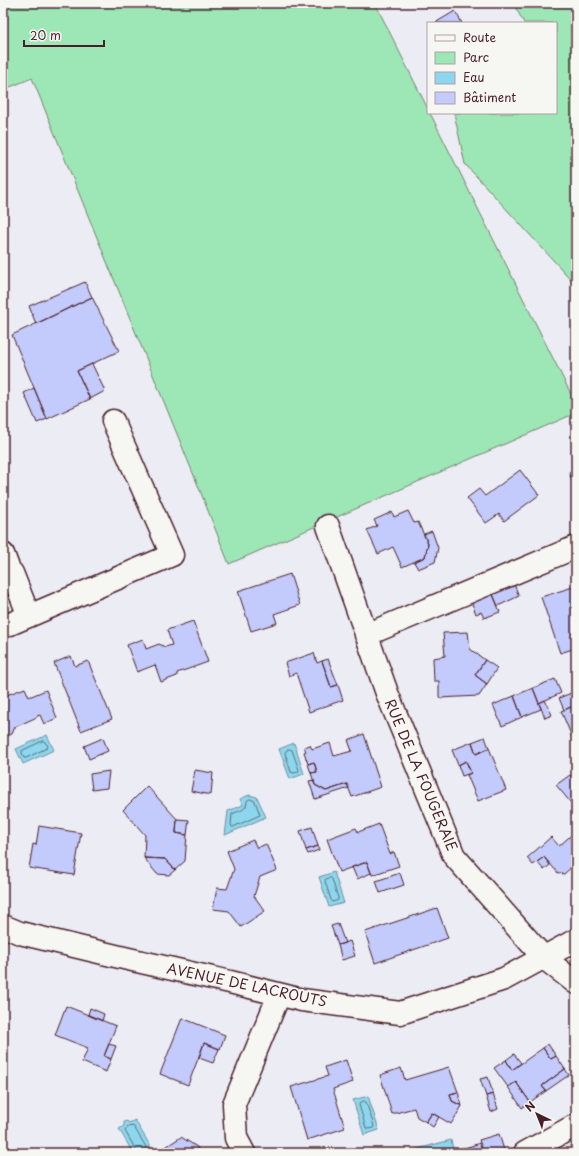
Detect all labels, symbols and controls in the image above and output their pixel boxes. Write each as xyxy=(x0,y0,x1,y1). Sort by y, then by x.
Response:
scale bar xyxy=(24,22,104,48)
legend xyxy=(427,22,557,114)
text: 20 m xyxy=(30,26,61,44)
text: Route xyxy=(463,28,496,46)
text: Parc xyxy=(463,48,489,66)
text: Eau xyxy=(463,68,485,86)
text: Bâtiment xyxy=(463,88,516,106)
street label: RUE DE LA FOUGERAIE xyxy=(380,695,463,854)
street label: AVENUE DE LACROUTS xyxy=(165,957,329,1012)
north arrow xyxy=(517,1094,557,1134)
text: N xyxy=(521,1097,539,1116)

